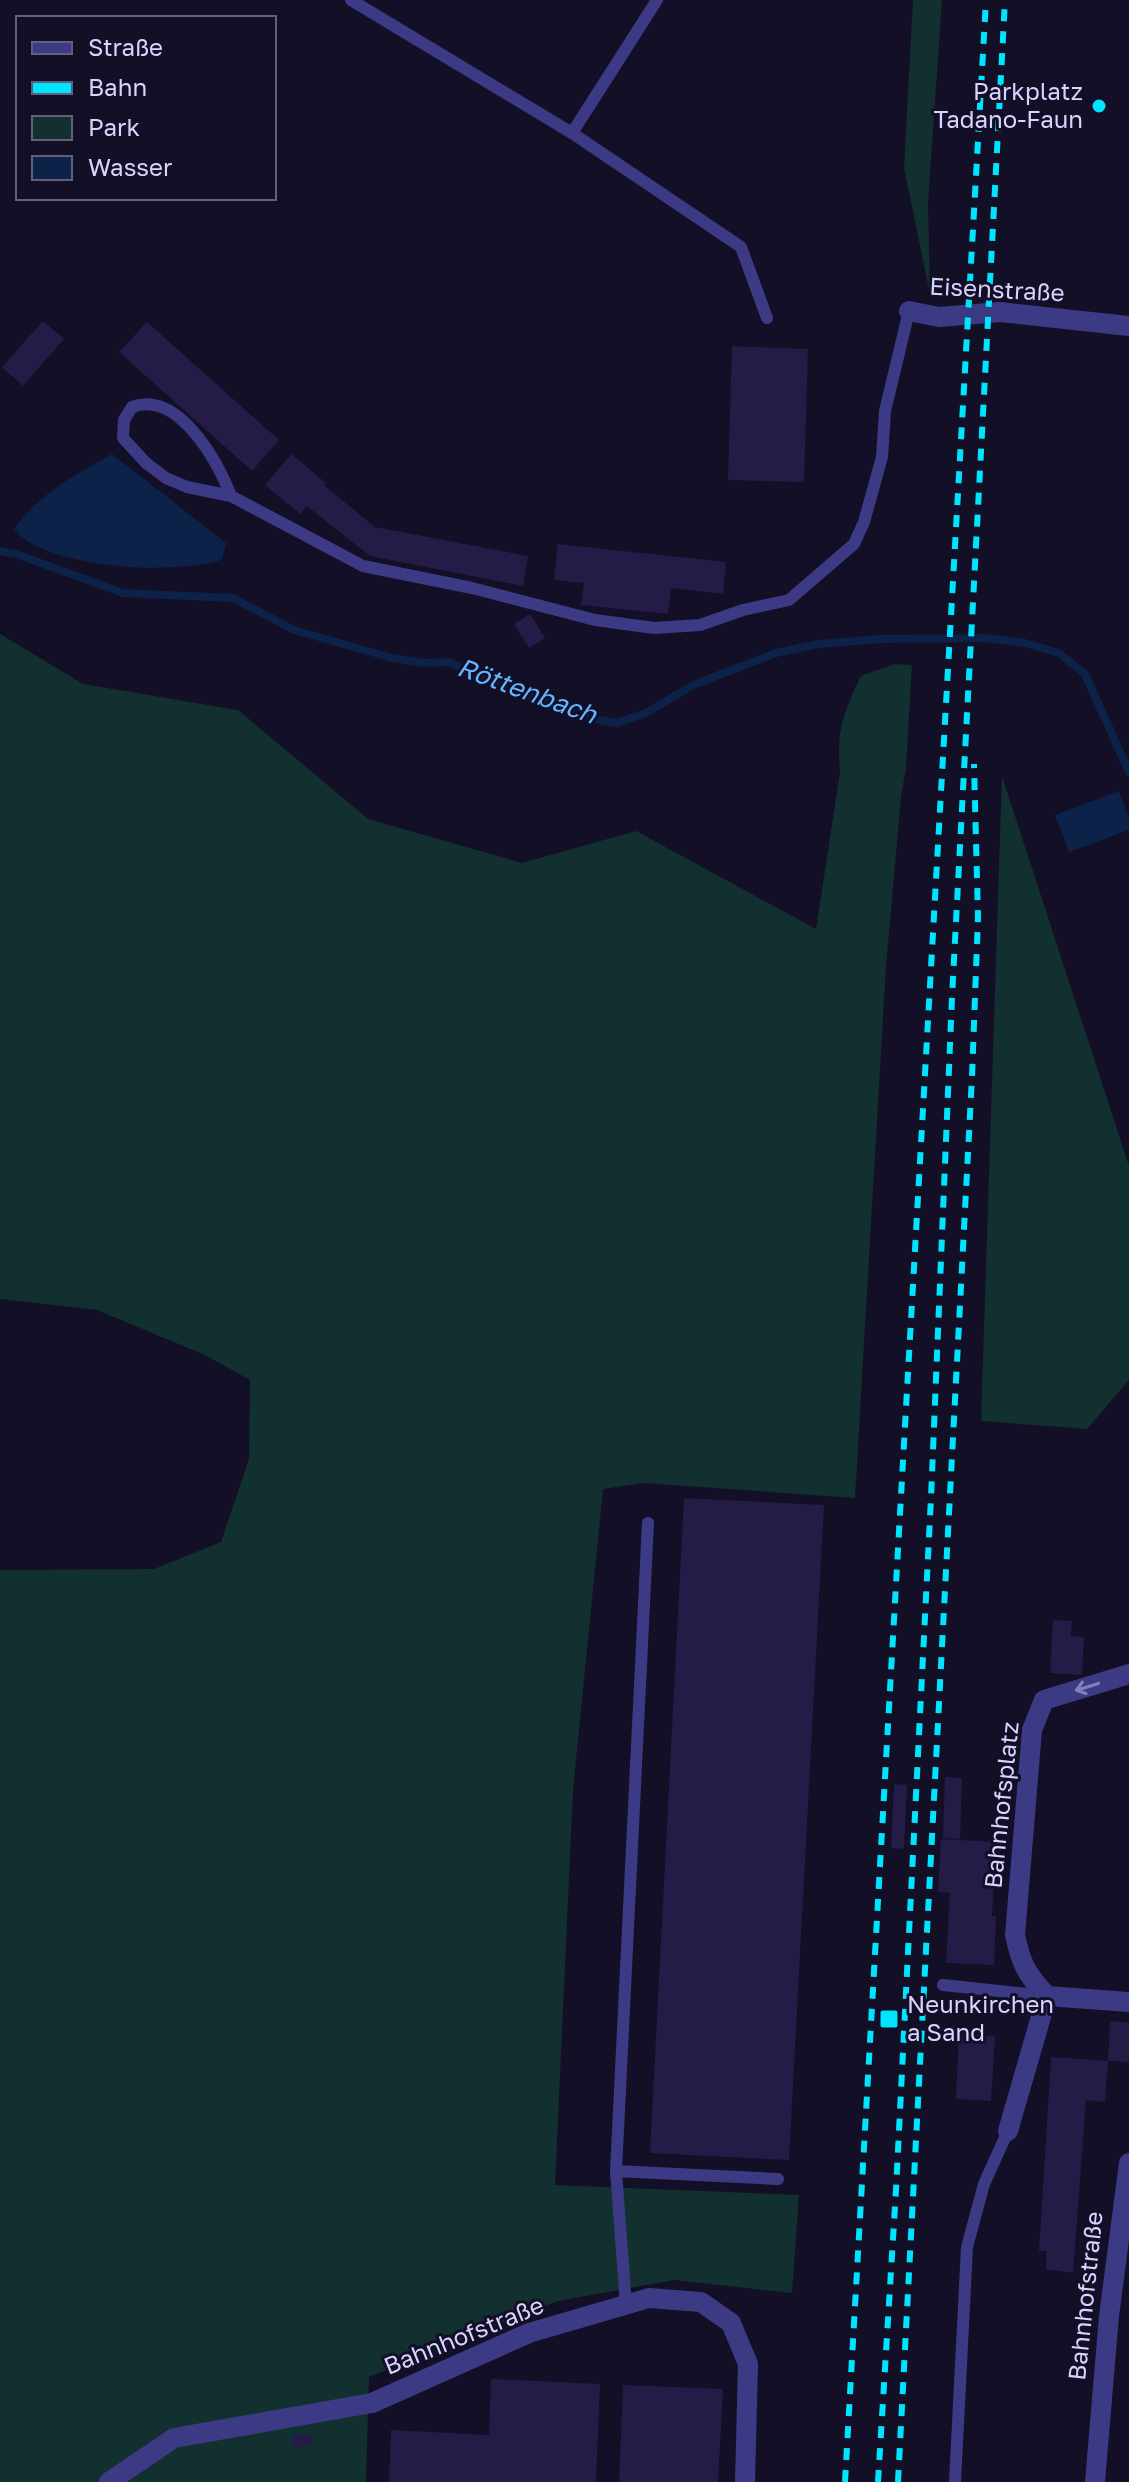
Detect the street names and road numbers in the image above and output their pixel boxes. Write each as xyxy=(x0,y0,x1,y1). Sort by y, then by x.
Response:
street label: Eisenstraße xyxy=(929,270,1065,307)
street label: Bahnhofsplatz xyxy=(977,1720,1024,1890)
street label: Bahnhofstraße xyxy=(1061,2210,1108,2382)
street label: Bahnhofstraße xyxy=(379,2289,548,2380)

